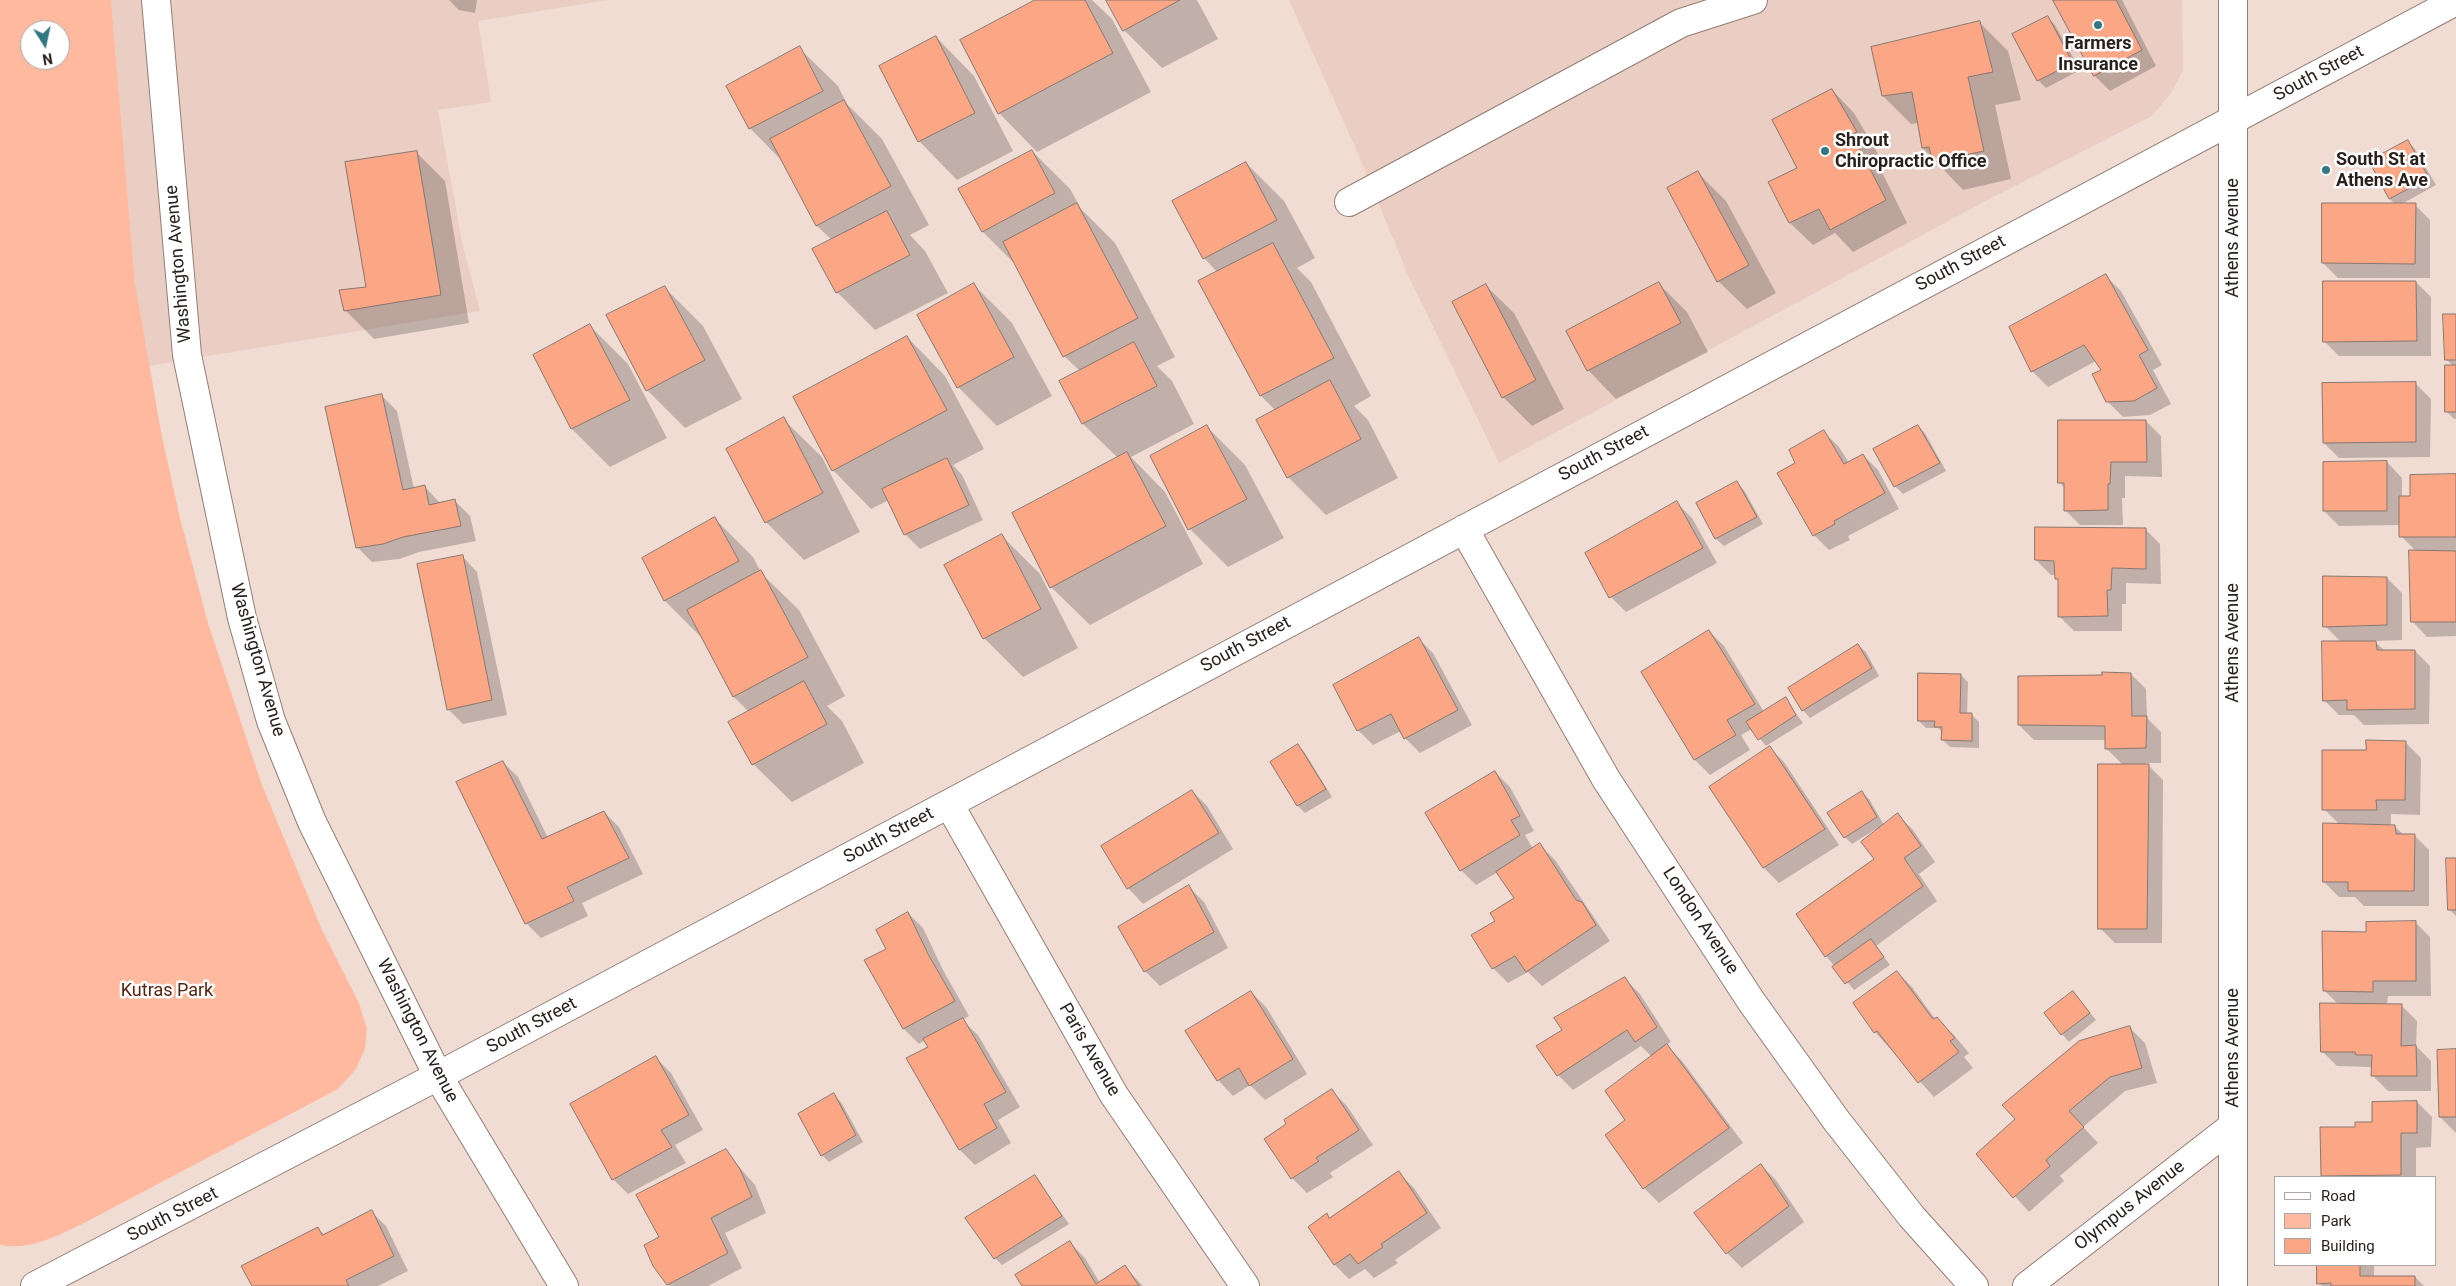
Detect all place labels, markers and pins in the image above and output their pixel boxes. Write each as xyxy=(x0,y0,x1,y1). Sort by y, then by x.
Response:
marker: Farmers Insurance xyxy=(2092,19,2104,31)
place label: Farmers Insurance xyxy=(2058,33,2138,76)
place label: Shrout Chiropractic Office xyxy=(1835,130,1986,172)
marker: Shrout Chiropractic Office xyxy=(1819,145,1831,157)
place label: South St at Athens Ave xyxy=(2336,149,2428,192)
marker: South St at Athens Ave xyxy=(2320,164,2332,176)

